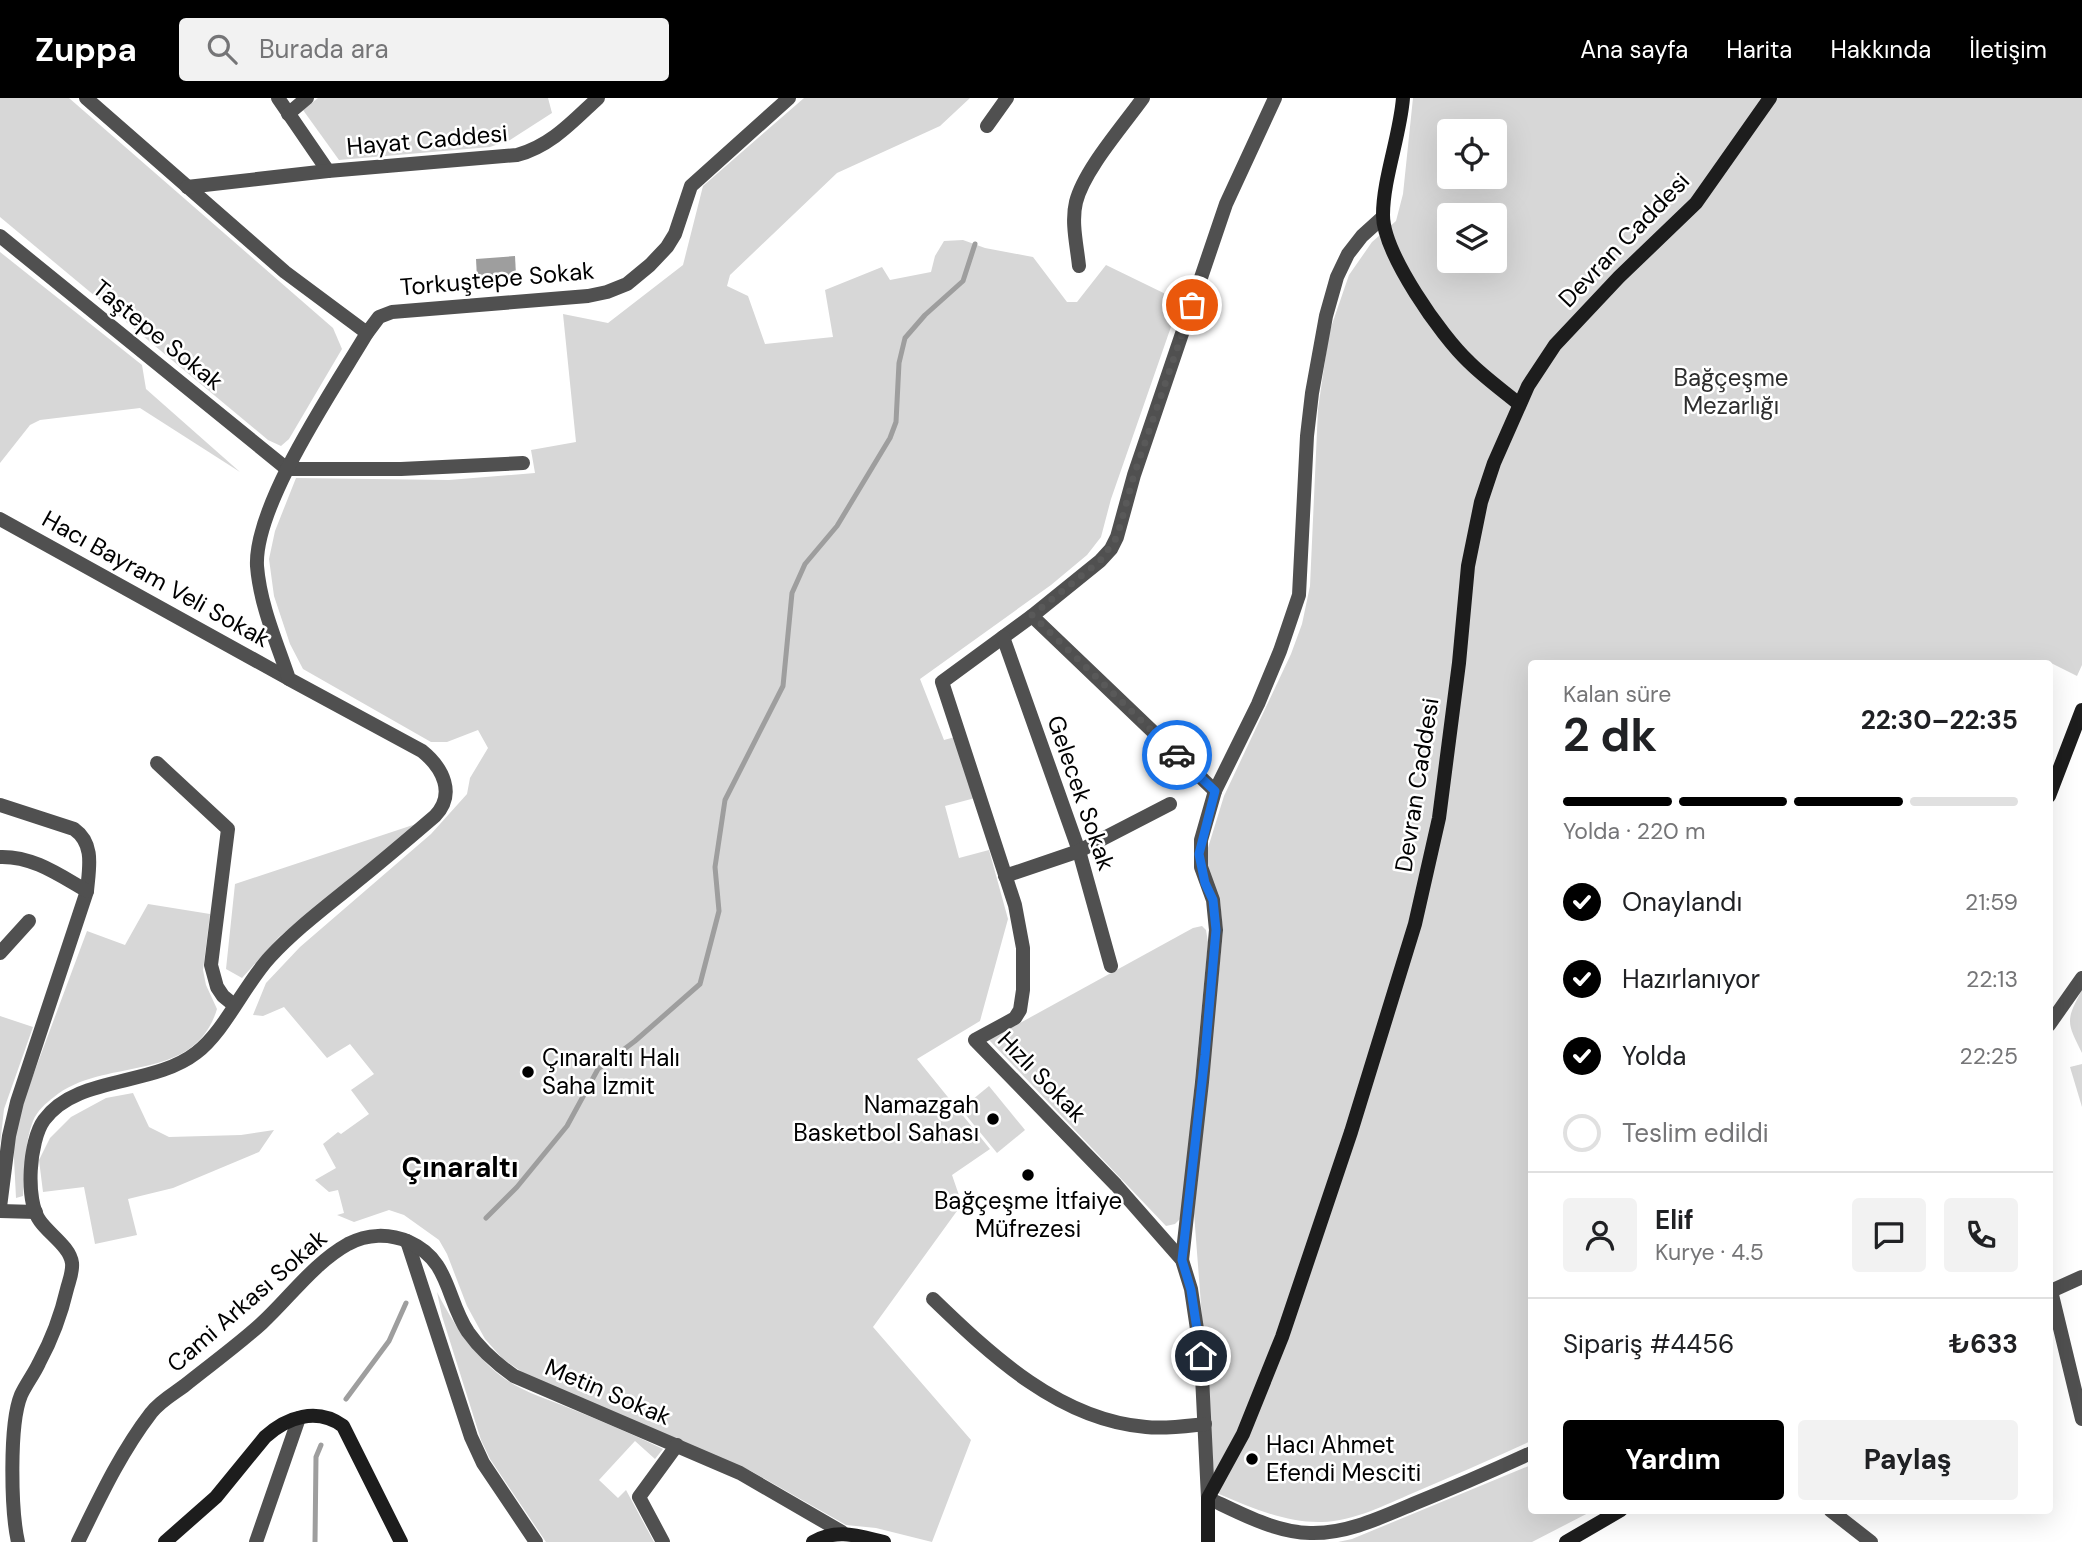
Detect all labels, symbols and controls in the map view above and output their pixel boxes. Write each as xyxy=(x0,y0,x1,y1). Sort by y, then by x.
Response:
search box xyxy=(179,18,669,81)
text: Zuppa xyxy=(35,28,137,71)
icon: search xyxy=(203,30,241,68)
text: Burada ara xyxy=(259,32,389,66)
text: Ana sayfa xyxy=(1580,34,1688,65)
text: Harita xyxy=(1726,34,1792,65)
text: Hakkında xyxy=(1830,34,1931,65)
text: İletişim xyxy=(1969,34,2047,65)
street label: Hayat Caddesi xyxy=(345,117,509,162)
map controls xyxy=(1437,119,1507,273)
button: locate xyxy=(1437,119,1507,189)
street label: Devran Caddesi xyxy=(1551,166,1696,314)
button: layers xyxy=(1437,203,1507,273)
street label: Torkuştepe Sokak xyxy=(399,255,595,302)
street label: Taştepe Sokak xyxy=(87,272,230,397)
pin xyxy=(1162,275,1222,335)
icon: bag xyxy=(1173,286,1211,324)
park label: Bağçeşme Mezarlığı xyxy=(1674,362,1788,421)
street label: Hacı Bayram Veli Sokak xyxy=(37,503,276,654)
text: Kalan süre xyxy=(1563,679,1671,709)
street label: Devran Caddesi xyxy=(1387,696,1446,874)
text: 22:30–22:35 xyxy=(1861,703,2018,737)
text: 2 dk xyxy=(1563,705,1657,765)
street label: Gelecek Sokak xyxy=(1040,711,1122,874)
courier xyxy=(1142,720,1212,790)
icon: car xyxy=(1158,736,1196,774)
text: Yolda · 220 m xyxy=(1563,816,1705,846)
icon: check xyxy=(1563,883,1601,921)
text: Onaylandı xyxy=(1622,885,1742,919)
text: 21:59 xyxy=(1965,887,2018,917)
icon: check xyxy=(1563,960,1601,998)
text: Hazırlanıyor xyxy=(1622,962,1760,996)
text: 22:13 xyxy=(1966,964,2018,994)
street label: Hızlı Sokak xyxy=(991,1024,1093,1129)
icon: check xyxy=(1563,1037,1601,1075)
text: Yolda xyxy=(1622,1039,1686,1073)
text: 22:25 xyxy=(1960,1041,2018,1071)
place label: Çınaraltı Halı Saha İzmit xyxy=(542,1042,680,1101)
marker: Çınaraltı Halı Saha İzmit xyxy=(520,1064,536,1080)
place label: Namazgah Basketbol Sahası xyxy=(793,1089,979,1148)
marker: Namazgah Basketbol Sahası xyxy=(985,1111,1001,1127)
text: Teslim edildi xyxy=(1622,1116,1769,1150)
district label: Çınaraltı xyxy=(402,1149,518,1186)
marker: Bağçeşme İtfaiye Müfrezesi xyxy=(1020,1167,1036,1183)
place label: Bağçeşme İtfaiye Müfrezesi xyxy=(934,1185,1122,1244)
button: person xyxy=(1563,1198,1637,1272)
button: chat xyxy=(1852,1198,1926,1272)
button: phone xyxy=(1944,1198,2018,1272)
text: Elif xyxy=(1655,1203,1694,1237)
street label: Cami Arkası Sokak xyxy=(160,1223,333,1379)
text: Kurye · 4.5 xyxy=(1655,1237,1764,1267)
pin xyxy=(1171,1326,1231,1386)
text: Sipariş #4456 xyxy=(1563,1327,1734,1361)
text: ₺633 xyxy=(1949,1327,2018,1361)
icon: home xyxy=(1182,1337,1220,1375)
street label: Metin Sokak xyxy=(541,1351,676,1432)
button: Yardım xyxy=(1563,1420,1784,1500)
button: Paylaş xyxy=(1798,1420,2018,1500)
place label: Hacı Ahmet Efendi Mesciti xyxy=(1266,1429,1421,1488)
marker: Hacı Ahmet Efendi Mesciti xyxy=(1244,1451,1260,1467)

